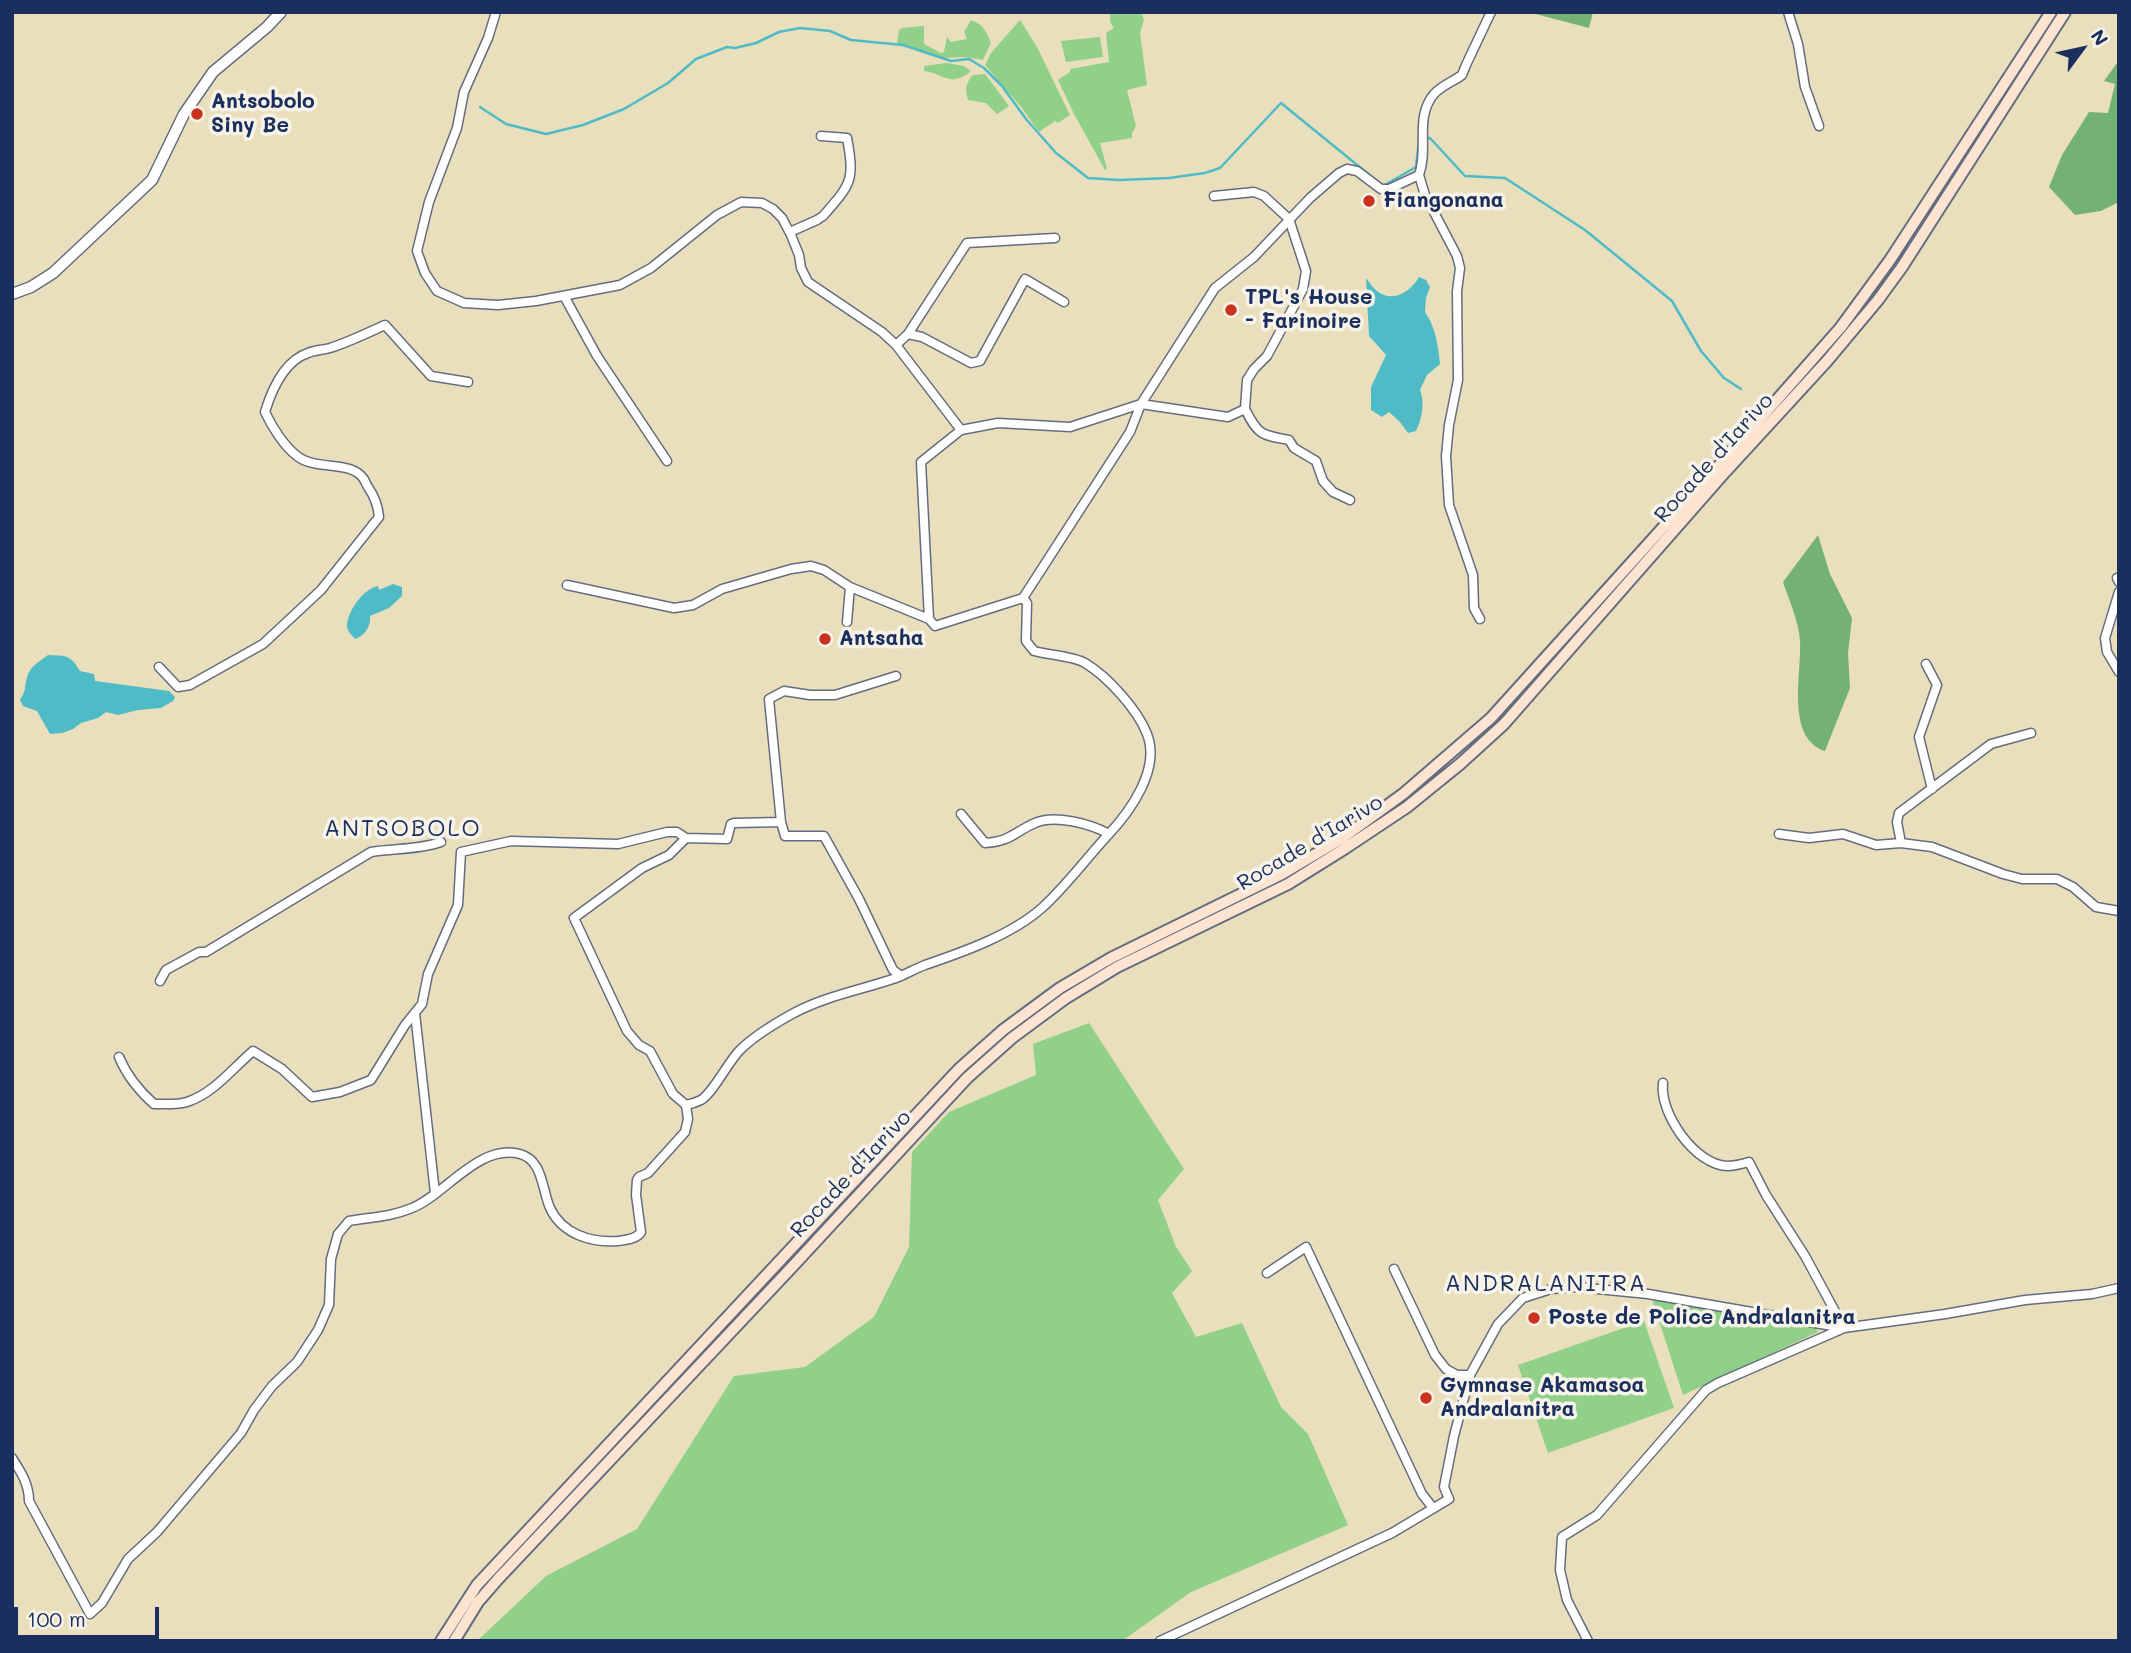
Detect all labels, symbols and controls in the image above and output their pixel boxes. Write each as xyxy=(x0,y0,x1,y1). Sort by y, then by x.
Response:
north arrow xyxy=(2047,14,2117,84)
text: N xyxy=(2086,24,2114,50)
place label: Antsobolo Siny Be xyxy=(211,89,315,139)
marker: Antsobolo Siny Be xyxy=(189,106,205,122)
place label: Fiangonana xyxy=(1383,188,1504,214)
marker: Fiangonana xyxy=(1361,193,1377,209)
place label: TPL's House - Farinoire xyxy=(1245,285,1372,335)
marker: TPL's House - Farinoire xyxy=(1223,302,1239,318)
street label: Rocade d'Iarivo xyxy=(1649,388,1779,528)
place label: Antsaha xyxy=(839,626,924,652)
marker: Antsaha xyxy=(817,631,833,647)
street label: Rocade d'Iarivo xyxy=(1233,790,1387,896)
district label: ANTSOBOLO xyxy=(325,815,481,843)
street label: Rocade d'Iarivo xyxy=(785,1105,917,1243)
district label: ANDRALANITRA xyxy=(1447,1270,1645,1298)
place label: Poste de Police Andralanitra xyxy=(1548,1305,1856,1331)
marker: Poste de Police Andralanitra xyxy=(1526,1310,1542,1326)
place label: Gymnase Akamasoa Andralanitra xyxy=(1440,1373,1644,1423)
marker: Gymnase Akamasoa Andralanitra xyxy=(1418,1390,1434,1406)
scale bar xyxy=(18,1594,163,1638)
text: 100 m xyxy=(27,1605,86,1632)

